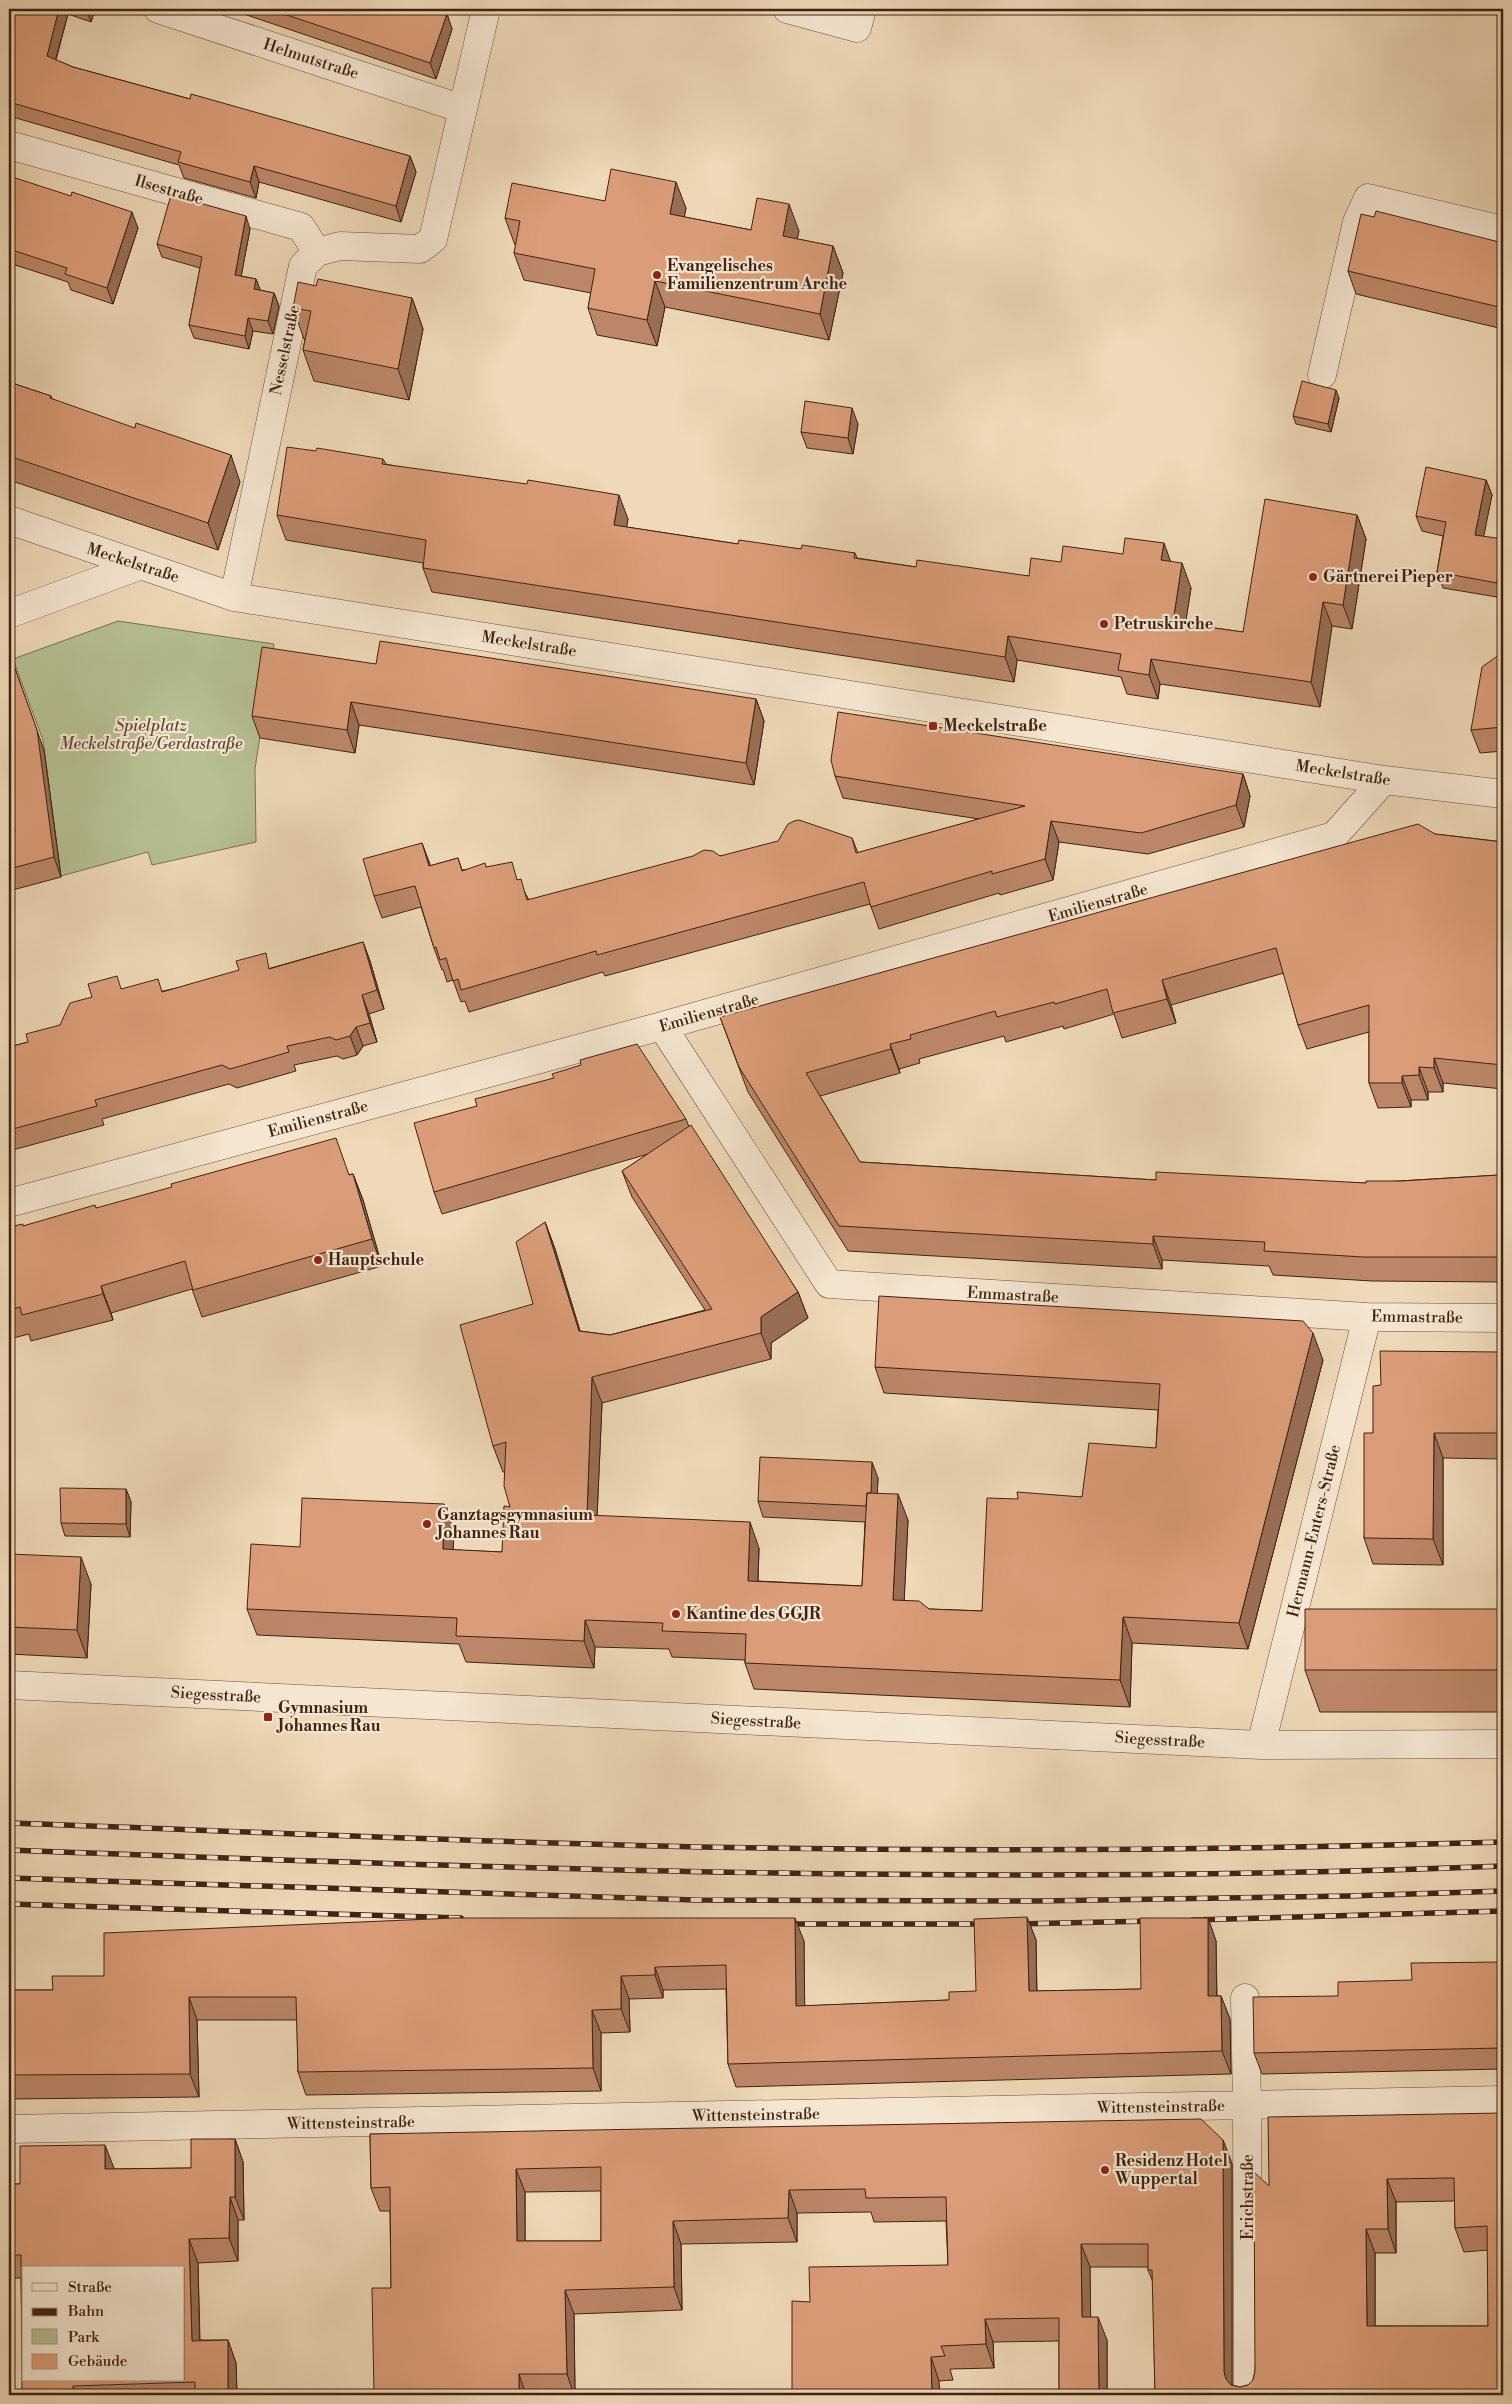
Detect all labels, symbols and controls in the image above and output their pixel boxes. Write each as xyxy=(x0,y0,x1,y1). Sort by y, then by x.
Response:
street label: Helmutstraße xyxy=(261,34,361,84)
street label: Ilsestraße xyxy=(132,171,206,209)
place label: Evangelisches Familienzentrum Arche xyxy=(667,256,848,294)
marker: Evangelisches Familienzentrum Arche xyxy=(651,269,663,281)
street label: Nesselstraße xyxy=(266,303,304,397)
street label: Meckelstraße xyxy=(84,539,182,587)
place label: Gärtnerei Pieper xyxy=(1323,567,1453,587)
marker: Gärtnerei Pieper xyxy=(1307,571,1319,583)
place label: Petruskirche xyxy=(1114,614,1214,634)
marker: Petruskirche xyxy=(1098,618,1110,630)
street label: Meckelstraße xyxy=(480,627,578,661)
park label: Spielplatz Meckelstraße/Gerdastraße xyxy=(59,716,243,754)
place label: Meckelstraße xyxy=(943,716,1047,736)
marker: Meckelstraße xyxy=(927,720,939,732)
street label: Meckelstraße xyxy=(1294,756,1392,790)
street label: Emilienstraße xyxy=(1046,879,1150,927)
street label: Emilienstraße xyxy=(657,989,761,1037)
street label: Emilienstraße xyxy=(266,1096,370,1142)
place label: Hauptschule xyxy=(328,1250,424,1270)
marker: Hauptschule xyxy=(312,1254,324,1266)
street label: Emmastraße xyxy=(967,1283,1059,1307)
street label: Emmastraße xyxy=(1371,1306,1463,1328)
street label: Hermann-Enters-Straße xyxy=(1283,1443,1345,1619)
place label: Ganztagsgymnasium Johannes Rau xyxy=(435,1505,593,1543)
marker: Ganztagsgymnasium Johannes Rau xyxy=(421,1518,433,1530)
place label: Kantine des GGJR xyxy=(686,1604,822,1624)
marker: Kantine des GGJR xyxy=(670,1608,682,1620)
street label: Siegesstraße xyxy=(170,1683,262,1707)
place label: Gymnasium Johannes Rau xyxy=(276,1698,381,1736)
street label: Siegesstraße xyxy=(710,1709,802,1733)
marker: Gymnasium Johannes Rau xyxy=(262,1711,274,1723)
street label: Siegesstraße xyxy=(1114,1728,1206,1752)
street label: Wittensteinstraße xyxy=(1096,2096,1225,2118)
street label: Wittensteinstraße xyxy=(691,2104,820,2126)
street label: Wittensteinstraße xyxy=(286,2112,415,2134)
place label: Residenz Hotel Wuppertal xyxy=(1114,2151,1229,2189)
street label: Erichstraße xyxy=(1238,2154,1258,2240)
marker: Residenz Hotel Wuppertal xyxy=(1099,2164,1111,2176)
legend xyxy=(22,2266,185,2382)
text: Straße xyxy=(68,2278,112,2297)
text: Bahn xyxy=(67,2302,104,2321)
text: Park xyxy=(68,2328,100,2347)
text: Gebäude xyxy=(68,2352,127,2371)

